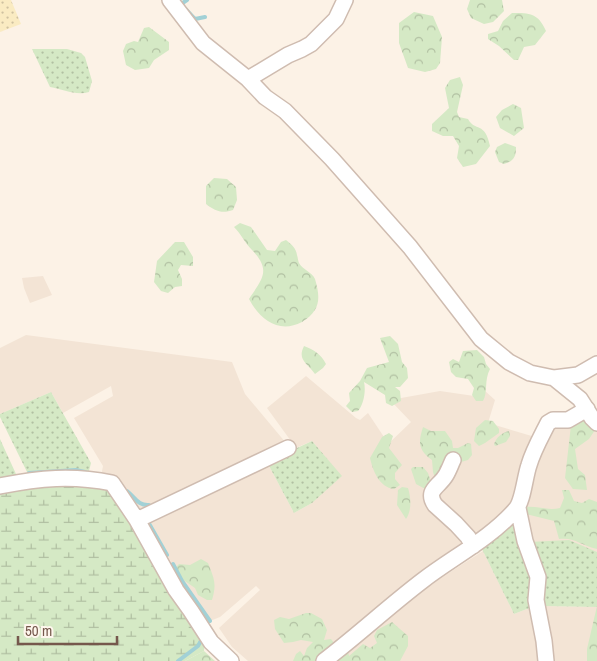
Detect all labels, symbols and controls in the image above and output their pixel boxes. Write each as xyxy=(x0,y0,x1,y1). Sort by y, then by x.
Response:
scale bar xyxy=(18,614,116,646)
text: 50 m xyxy=(25,620,52,641)

